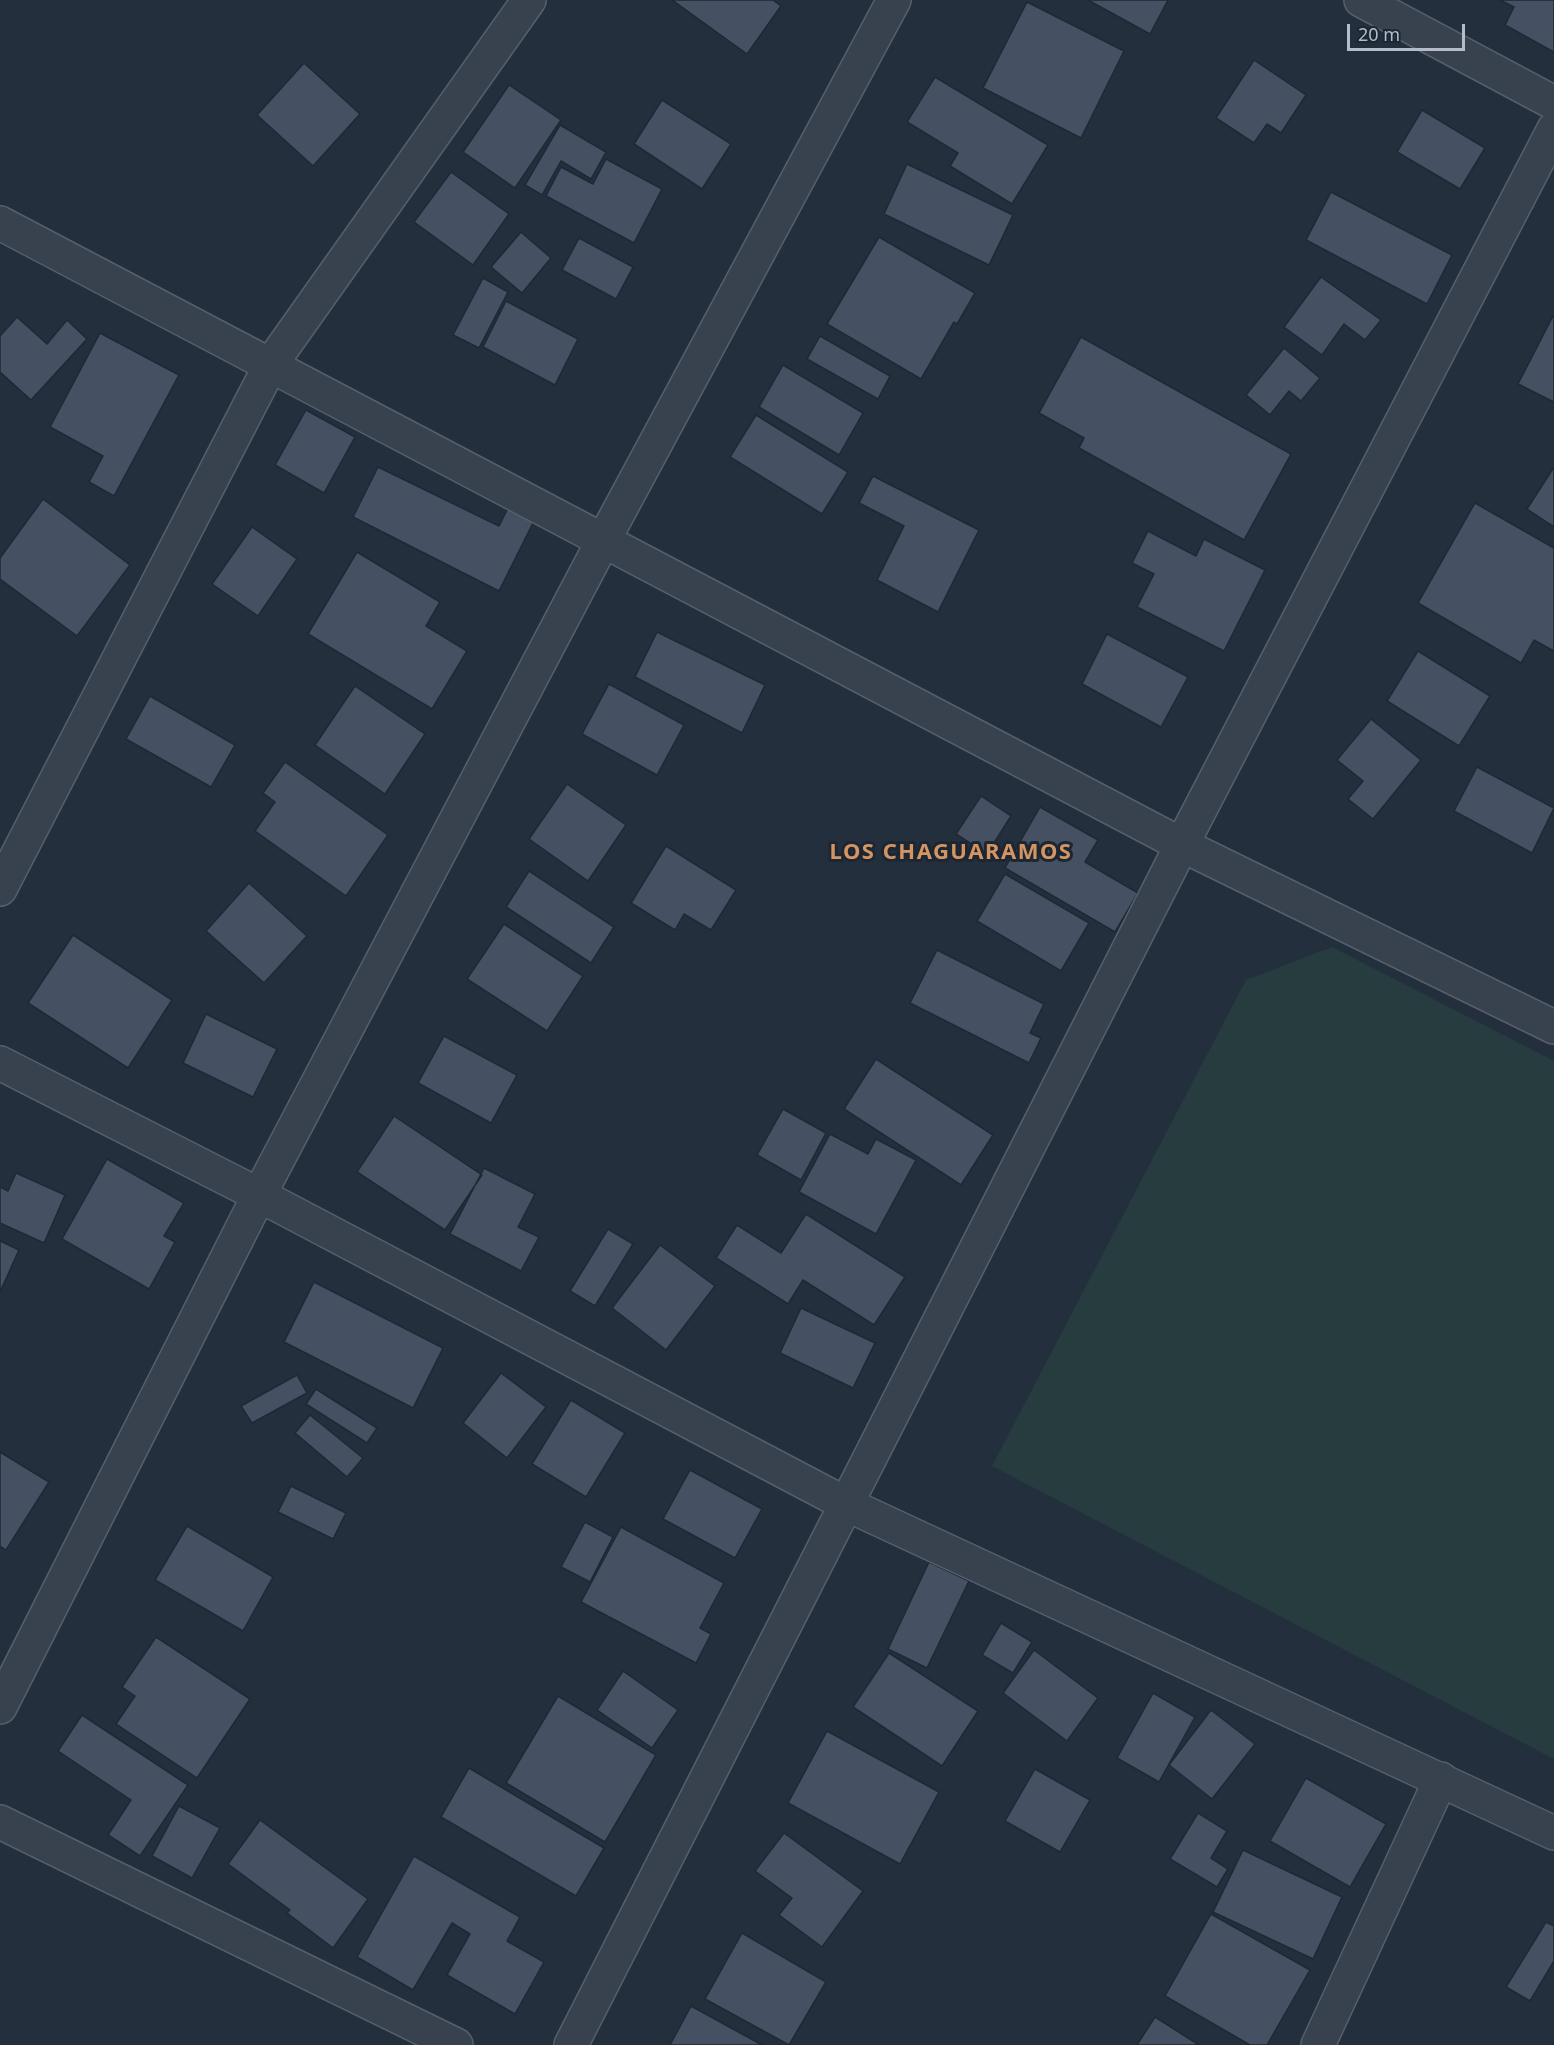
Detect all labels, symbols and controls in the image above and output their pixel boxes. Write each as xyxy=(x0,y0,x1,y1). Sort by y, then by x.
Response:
scale bar xyxy=(1350,12,1468,50)
text: 20 m xyxy=(1358,22,1400,46)
district label: LOS CHAGUARAMOS xyxy=(830,840,1072,866)

